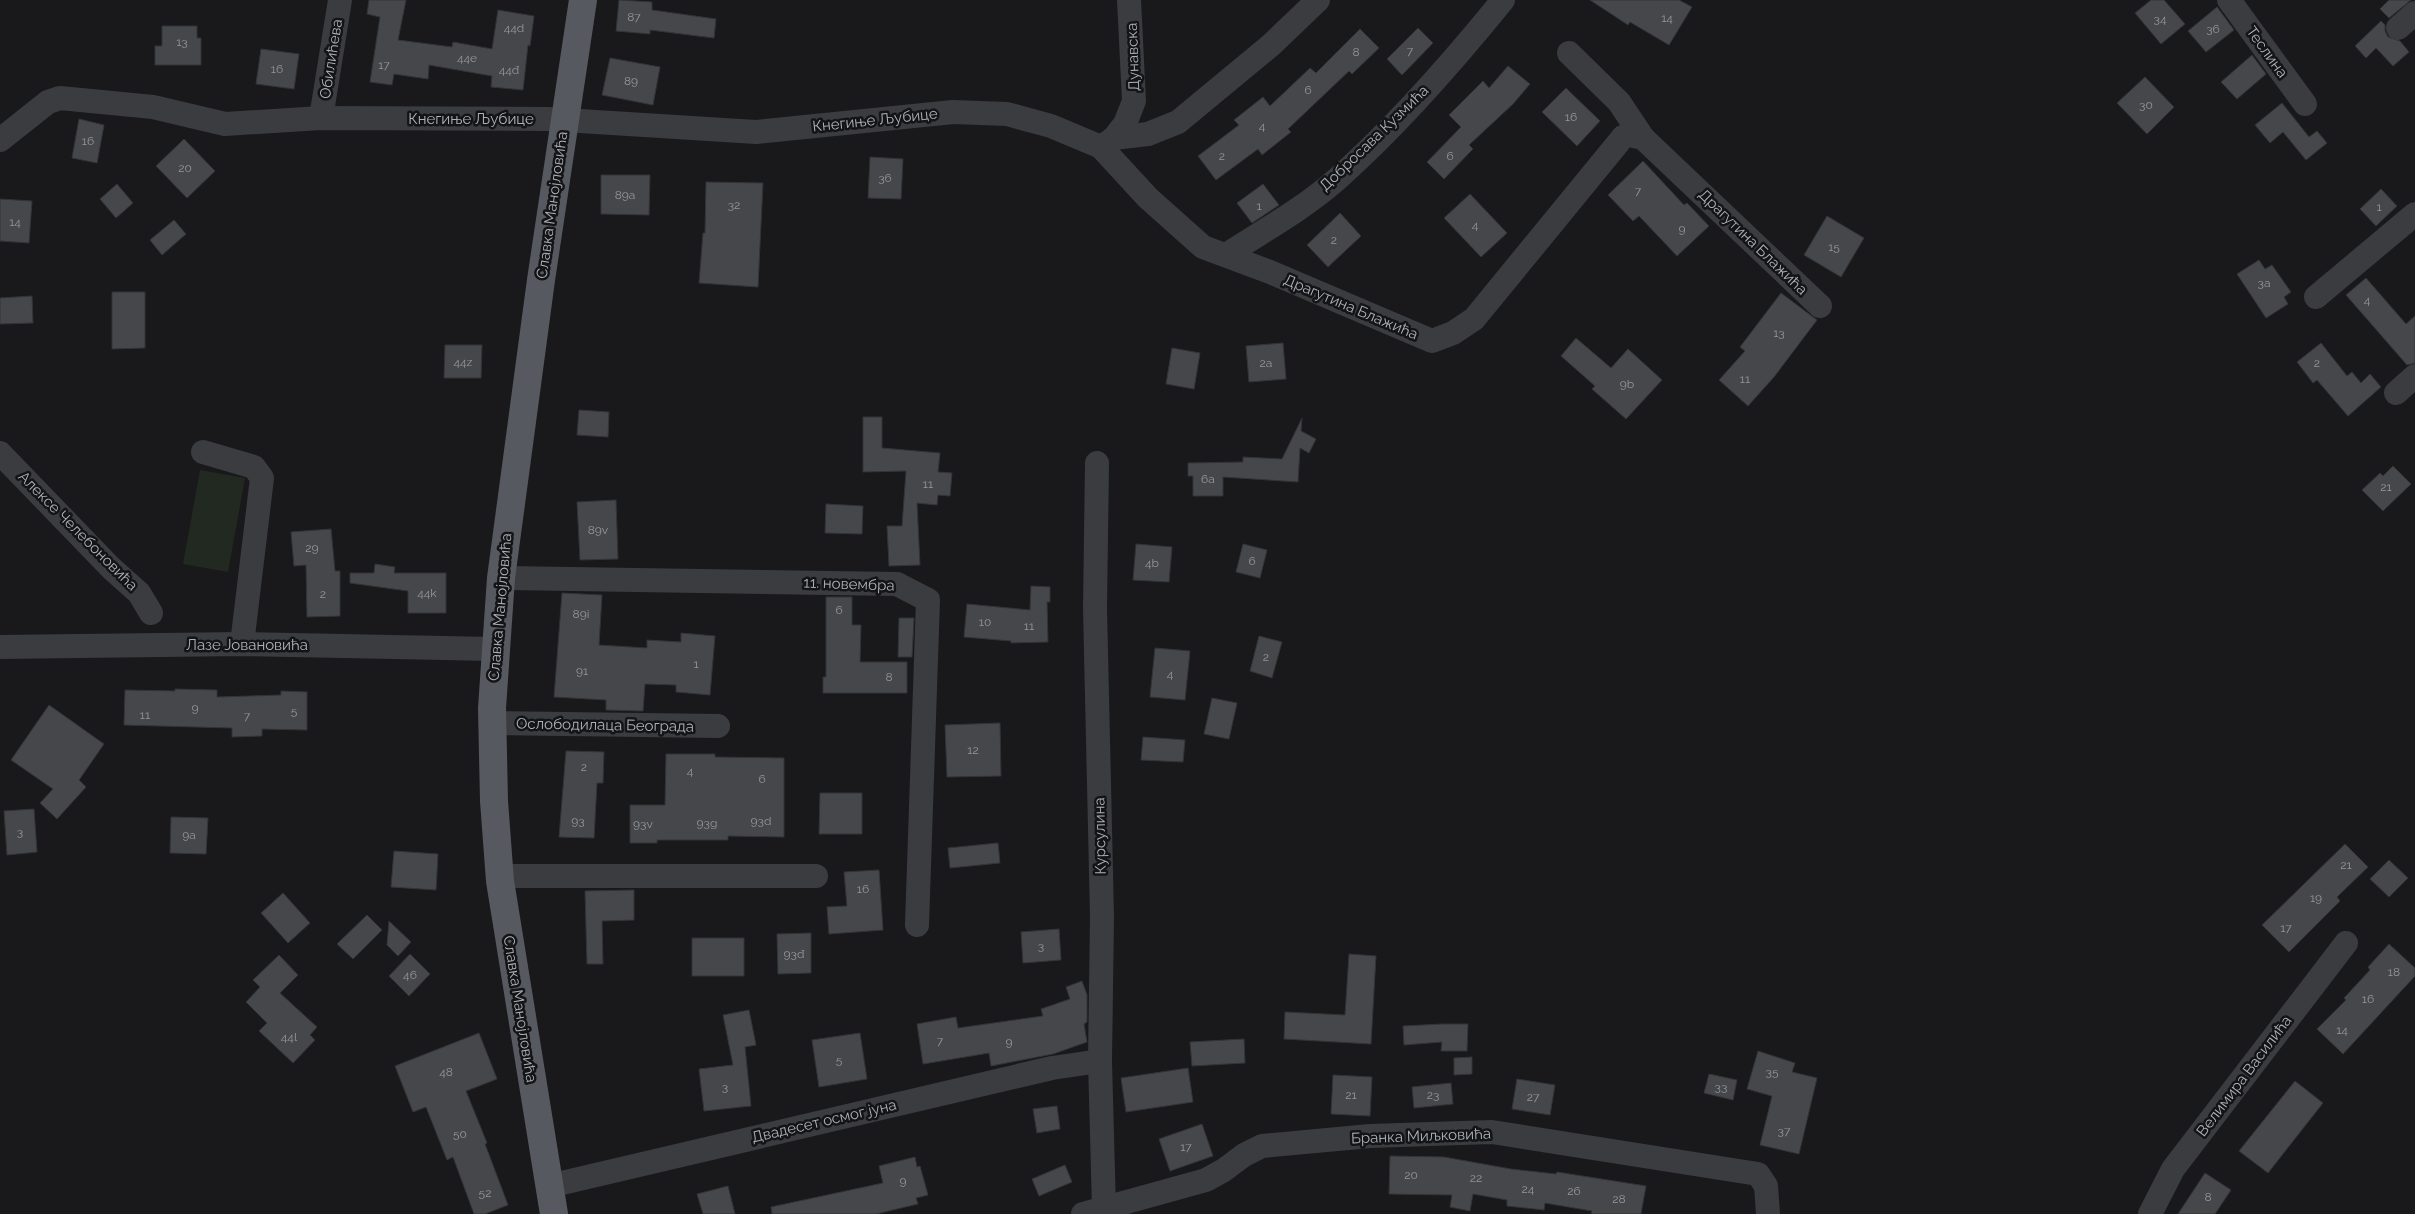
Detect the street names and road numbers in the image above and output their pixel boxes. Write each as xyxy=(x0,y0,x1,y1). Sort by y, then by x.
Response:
street label: Обилићева xyxy=(316,18,346,100)
street label: Дунавска xyxy=(1123,22,1143,92)
street label: Теслина xyxy=(2242,23,2292,81)
street label: Добросава Кузмића xyxy=(1316,81,1432,195)
street label: Кнегиње Љубице xyxy=(812,104,939,136)
street label: Кнегиње Љубице xyxy=(408,110,534,128)
street label: Славка Манојловића xyxy=(533,130,571,280)
street label: Драгутина Блажића xyxy=(1695,186,1811,298)
street label: Драгутина Блажића xyxy=(1281,271,1421,343)
street label: Алексе Челебоновића xyxy=(15,468,141,594)
street label: Славка Манојловића xyxy=(485,532,515,682)
street label: 11. новембра xyxy=(803,573,895,595)
street label: Лазе Јовановића xyxy=(186,636,308,654)
street label: Ослободилаца Београда xyxy=(516,714,694,736)
street label: Курсулина xyxy=(1090,797,1110,875)
street label: Славка Манојловића xyxy=(499,934,541,1084)
street label: Велимира Василића xyxy=(2193,1012,2295,1140)
street label: Двадесет осмог јуна xyxy=(750,1096,898,1146)
street label: Бранка Миљковића xyxy=(1351,1125,1491,1147)

